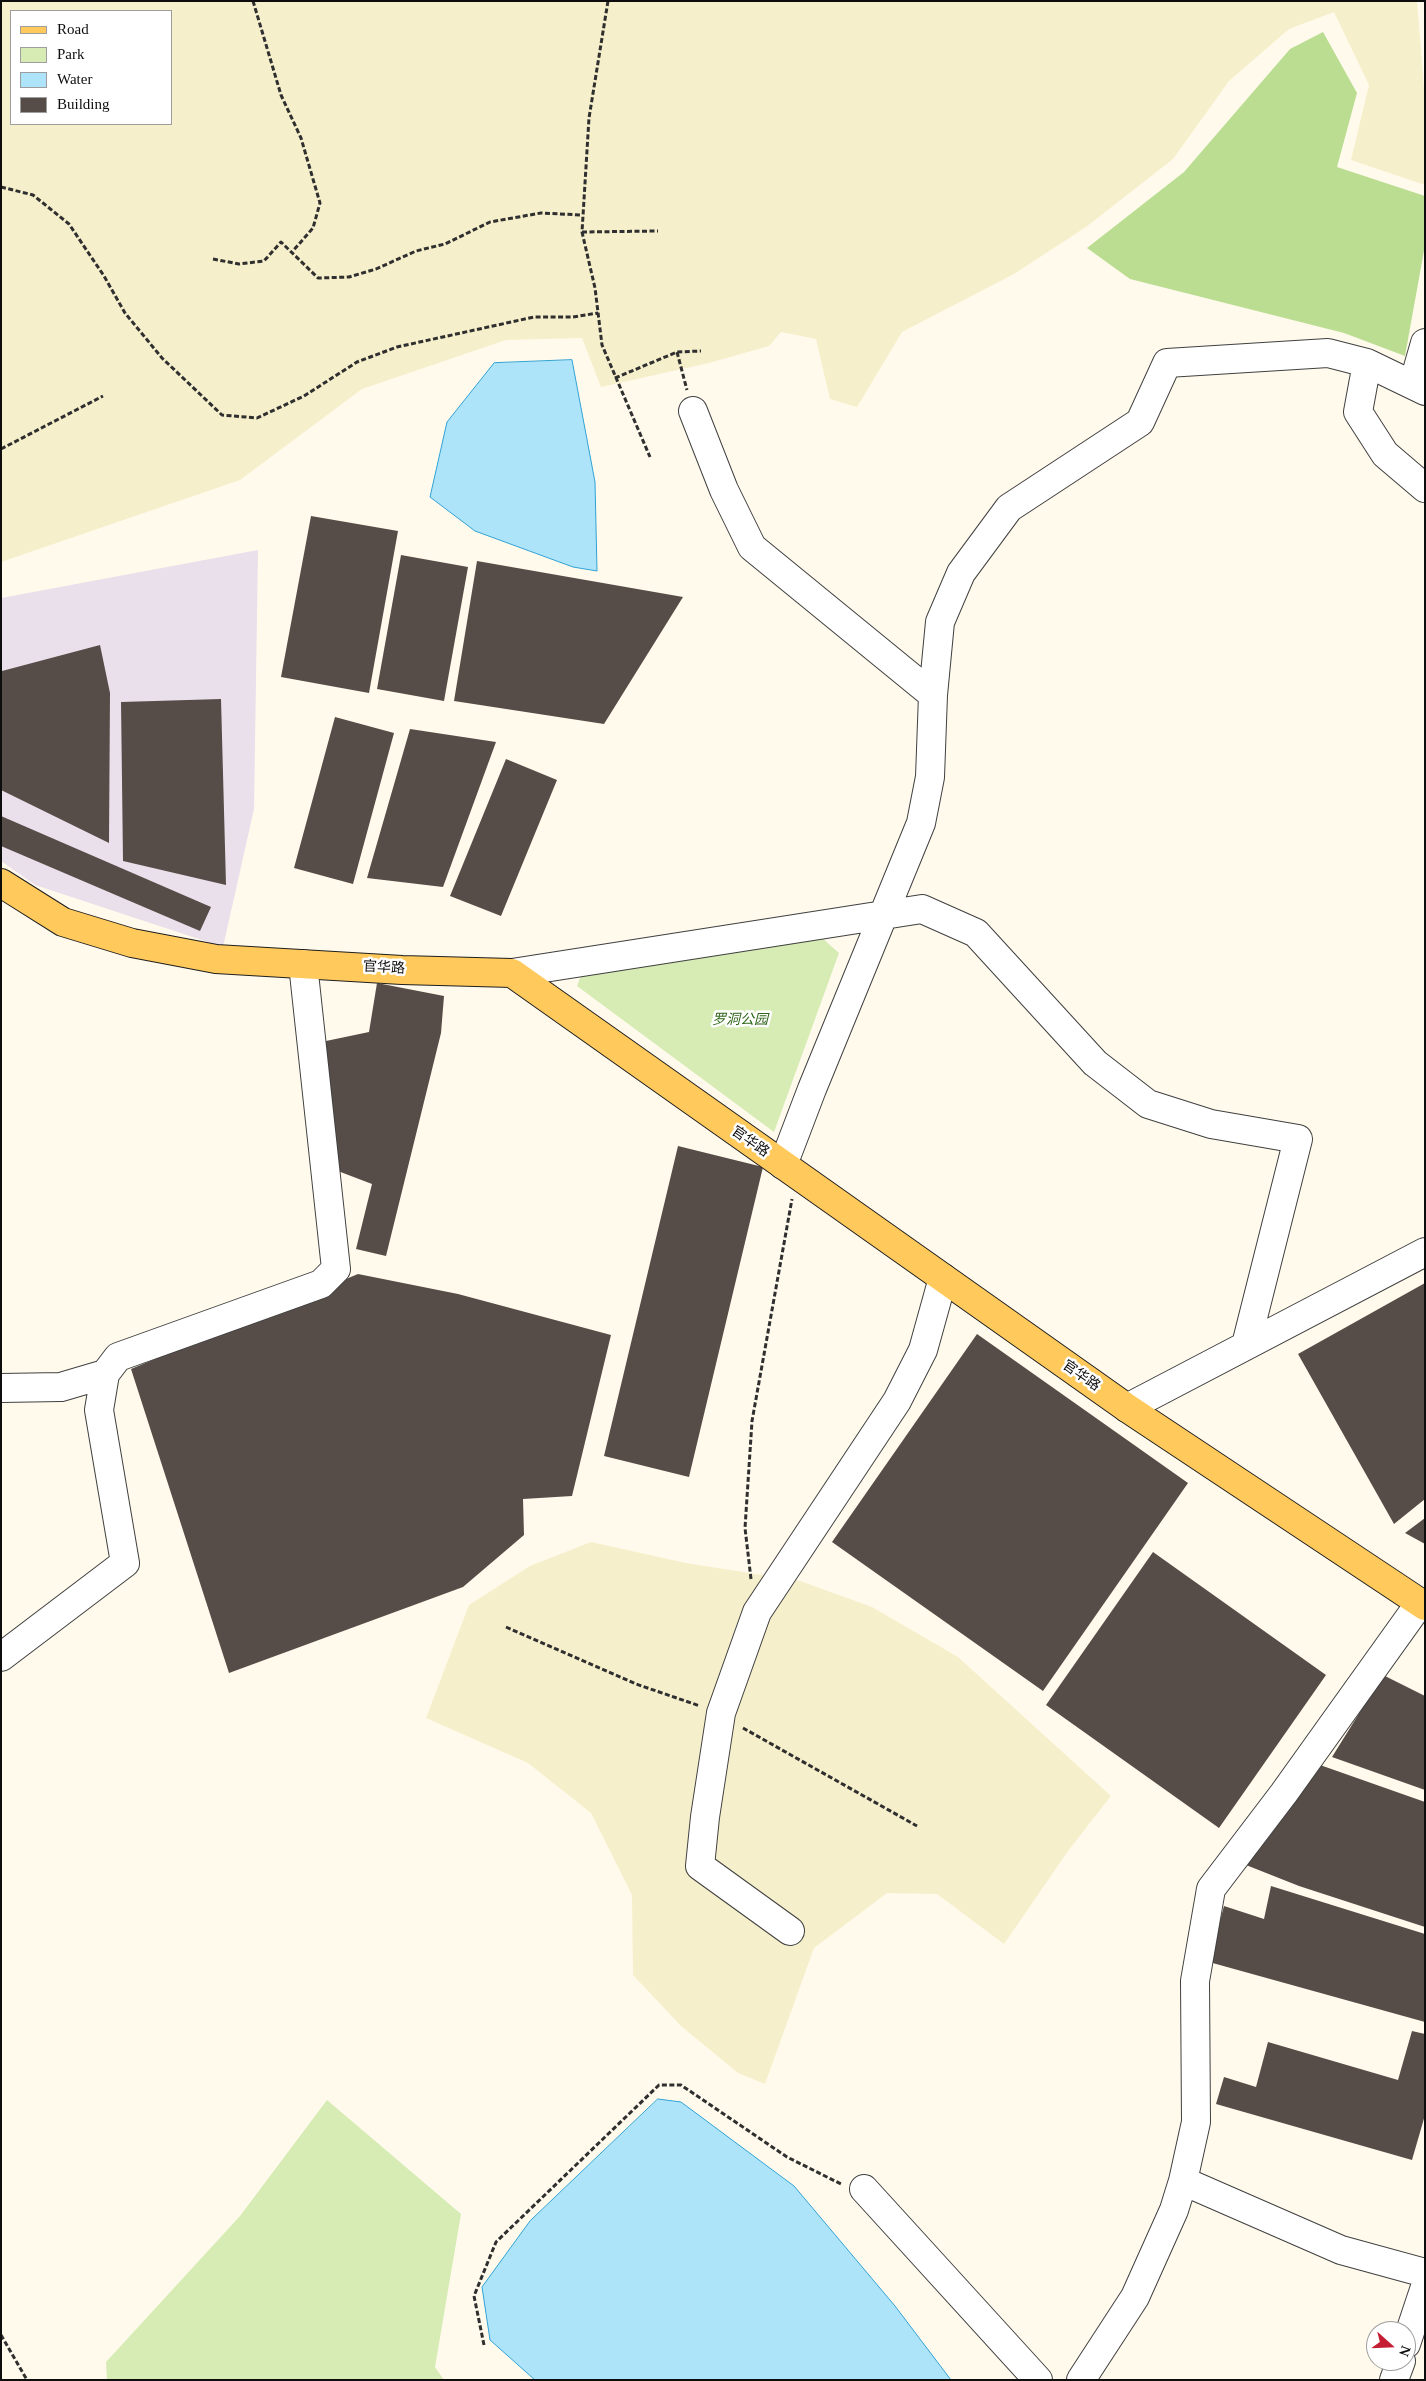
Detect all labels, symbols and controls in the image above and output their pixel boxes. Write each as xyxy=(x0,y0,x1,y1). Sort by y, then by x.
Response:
legend xyxy=(10,10,172,125)
text: Road xyxy=(57,21,89,37)
text: Park xyxy=(57,46,85,62)
text: Water xyxy=(57,71,92,87)
text: Building xyxy=(57,96,110,112)
street label: 官华路 xyxy=(363,959,405,977)
park label: 罗洞公园 xyxy=(712,1012,768,1028)
street label: 官华路 xyxy=(728,1123,772,1161)
street label: 官华路 xyxy=(1059,1357,1103,1395)
north arrow xyxy=(1366,2321,1416,2371)
text: N xyxy=(1396,2344,1413,2358)

